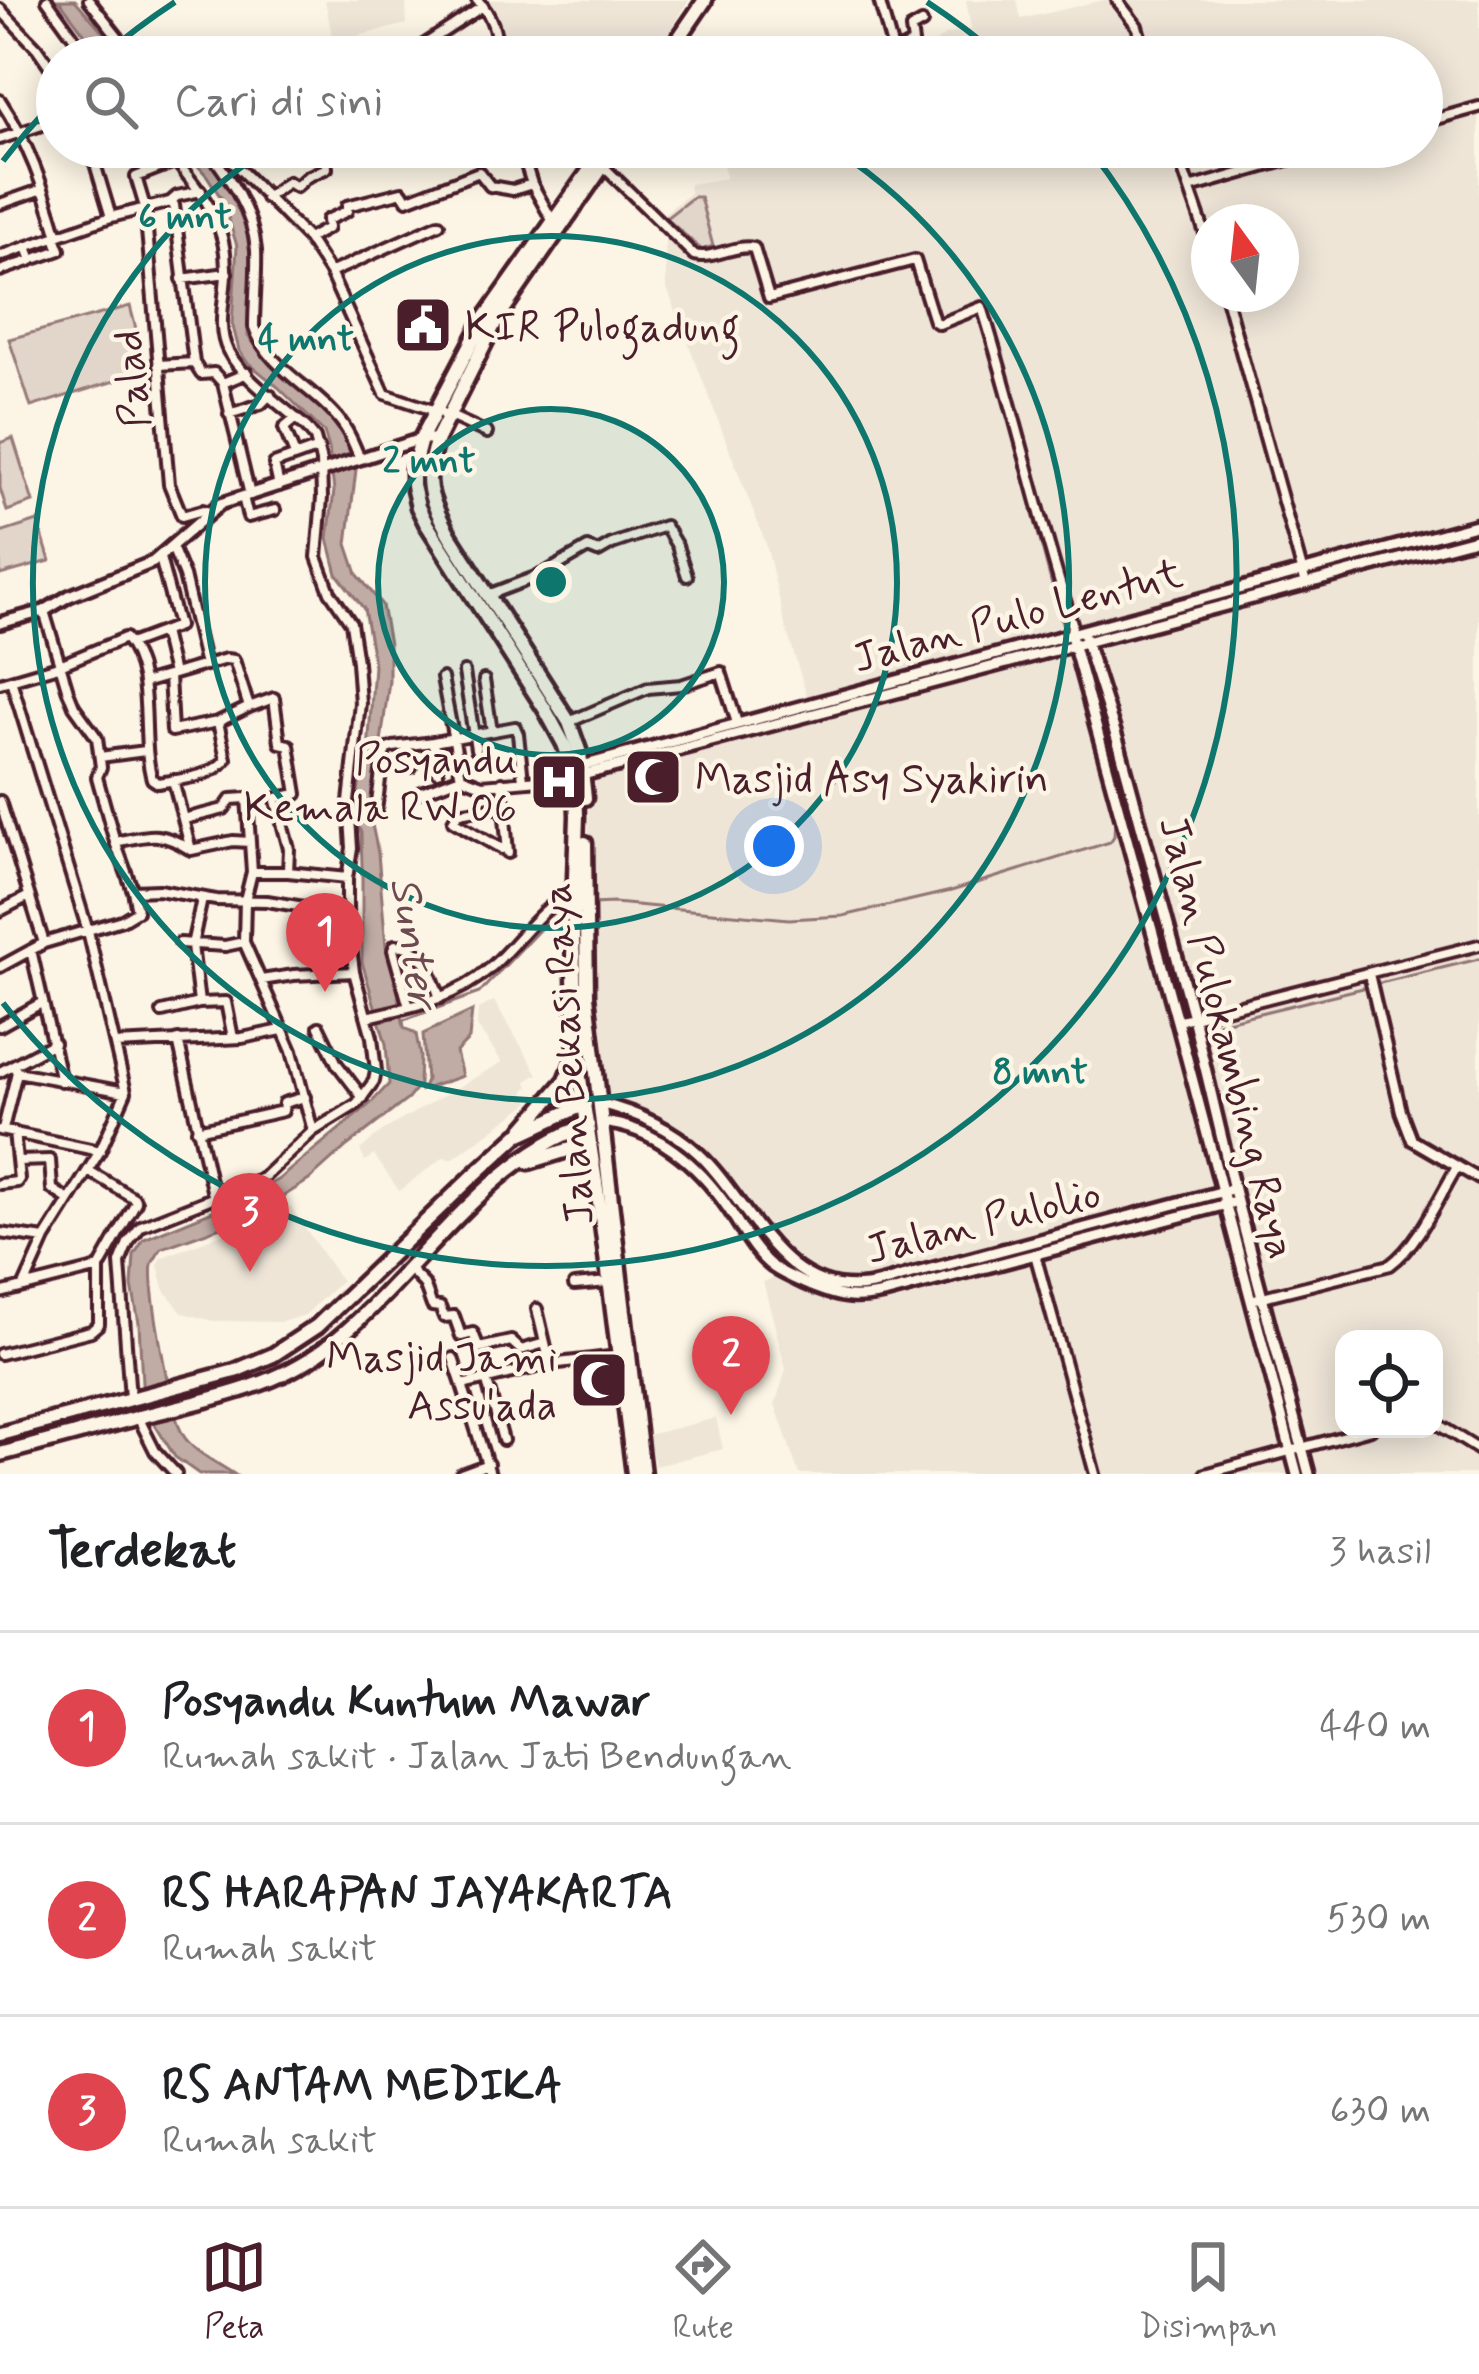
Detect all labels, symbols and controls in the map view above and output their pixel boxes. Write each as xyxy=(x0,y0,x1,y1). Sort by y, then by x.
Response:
search box xyxy=(36,36,1443,168)
icon: search xyxy=(78,69,144,135)
text: Cari di sini xyxy=(174,73,383,132)
text: 6 mnt xyxy=(138,195,232,242)
north arrow xyxy=(1191,204,1299,312)
public building icon: KIR Pulogadung xyxy=(392,294,454,356)
place label: KIR Pulogadung xyxy=(465,301,740,360)
text: 4 mnt xyxy=(258,317,354,364)
street label: Palad xyxy=(102,327,165,430)
text: 2 mnt xyxy=(383,439,475,486)
street label: Jalan Pulo Lentut xyxy=(847,547,1189,688)
centre of rings xyxy=(530,561,572,603)
place label: Posyandu Kemala RW 06 xyxy=(244,734,517,837)
mosque icon: Masjid Asy Syakirin xyxy=(622,746,684,808)
hospital icon: Posyandu Kemala RW 06 xyxy=(528,751,590,813)
place label: Masjid Asy Syakirin xyxy=(695,753,1049,808)
street label: Jalan Pulokambing Raya xyxy=(1144,811,1307,1265)
your location xyxy=(744,816,804,876)
water label: Sunter xyxy=(374,873,451,1016)
street label: Jalan Bekasi Raya xyxy=(530,881,609,1227)
pin: 1 xyxy=(286,893,364,992)
text: 8 mnt xyxy=(992,1050,1088,1097)
street label: Jalan Pulolio xyxy=(861,1168,1107,1279)
pin: 3 xyxy=(211,1173,289,1272)
pin: 2 xyxy=(692,1316,770,1415)
map controls xyxy=(1335,1330,1443,1438)
button: locate xyxy=(1335,1330,1443,1438)
place label: Masjid Jami Assu'ada xyxy=(327,1332,557,1435)
mosque icon: Masjid Jami Assu'ada xyxy=(568,1349,630,1411)
text: Terdekat xyxy=(48,1519,236,1585)
text: 3 hasil xyxy=(1329,1527,1431,1578)
text: Posyandu Kuntum Mawar xyxy=(162,1673,651,1732)
text: 1 xyxy=(78,1702,96,1753)
text: 440 m xyxy=(1320,1702,1431,1753)
text: Rumah sakit · Jalan Jati Bendungan xyxy=(162,1732,791,1783)
text: RS HARAPAN JAYAKARTA xyxy=(162,1865,673,1924)
text: 2 xyxy=(77,1894,97,1945)
text: 530 m xyxy=(1326,1894,1431,1945)
text: Rumah sakit xyxy=(162,1924,377,1975)
text: RS ANTAM MEDIKA xyxy=(162,2057,562,2116)
text: 3 xyxy=(78,2086,96,2137)
text: 630 m xyxy=(1330,2086,1431,2137)
text: Rumah sakit xyxy=(162,2116,377,2167)
tab: Peta xyxy=(201,2234,267,2350)
tab: Rute xyxy=(670,2234,736,2350)
tab: Disimpan xyxy=(1139,2234,1278,2350)

